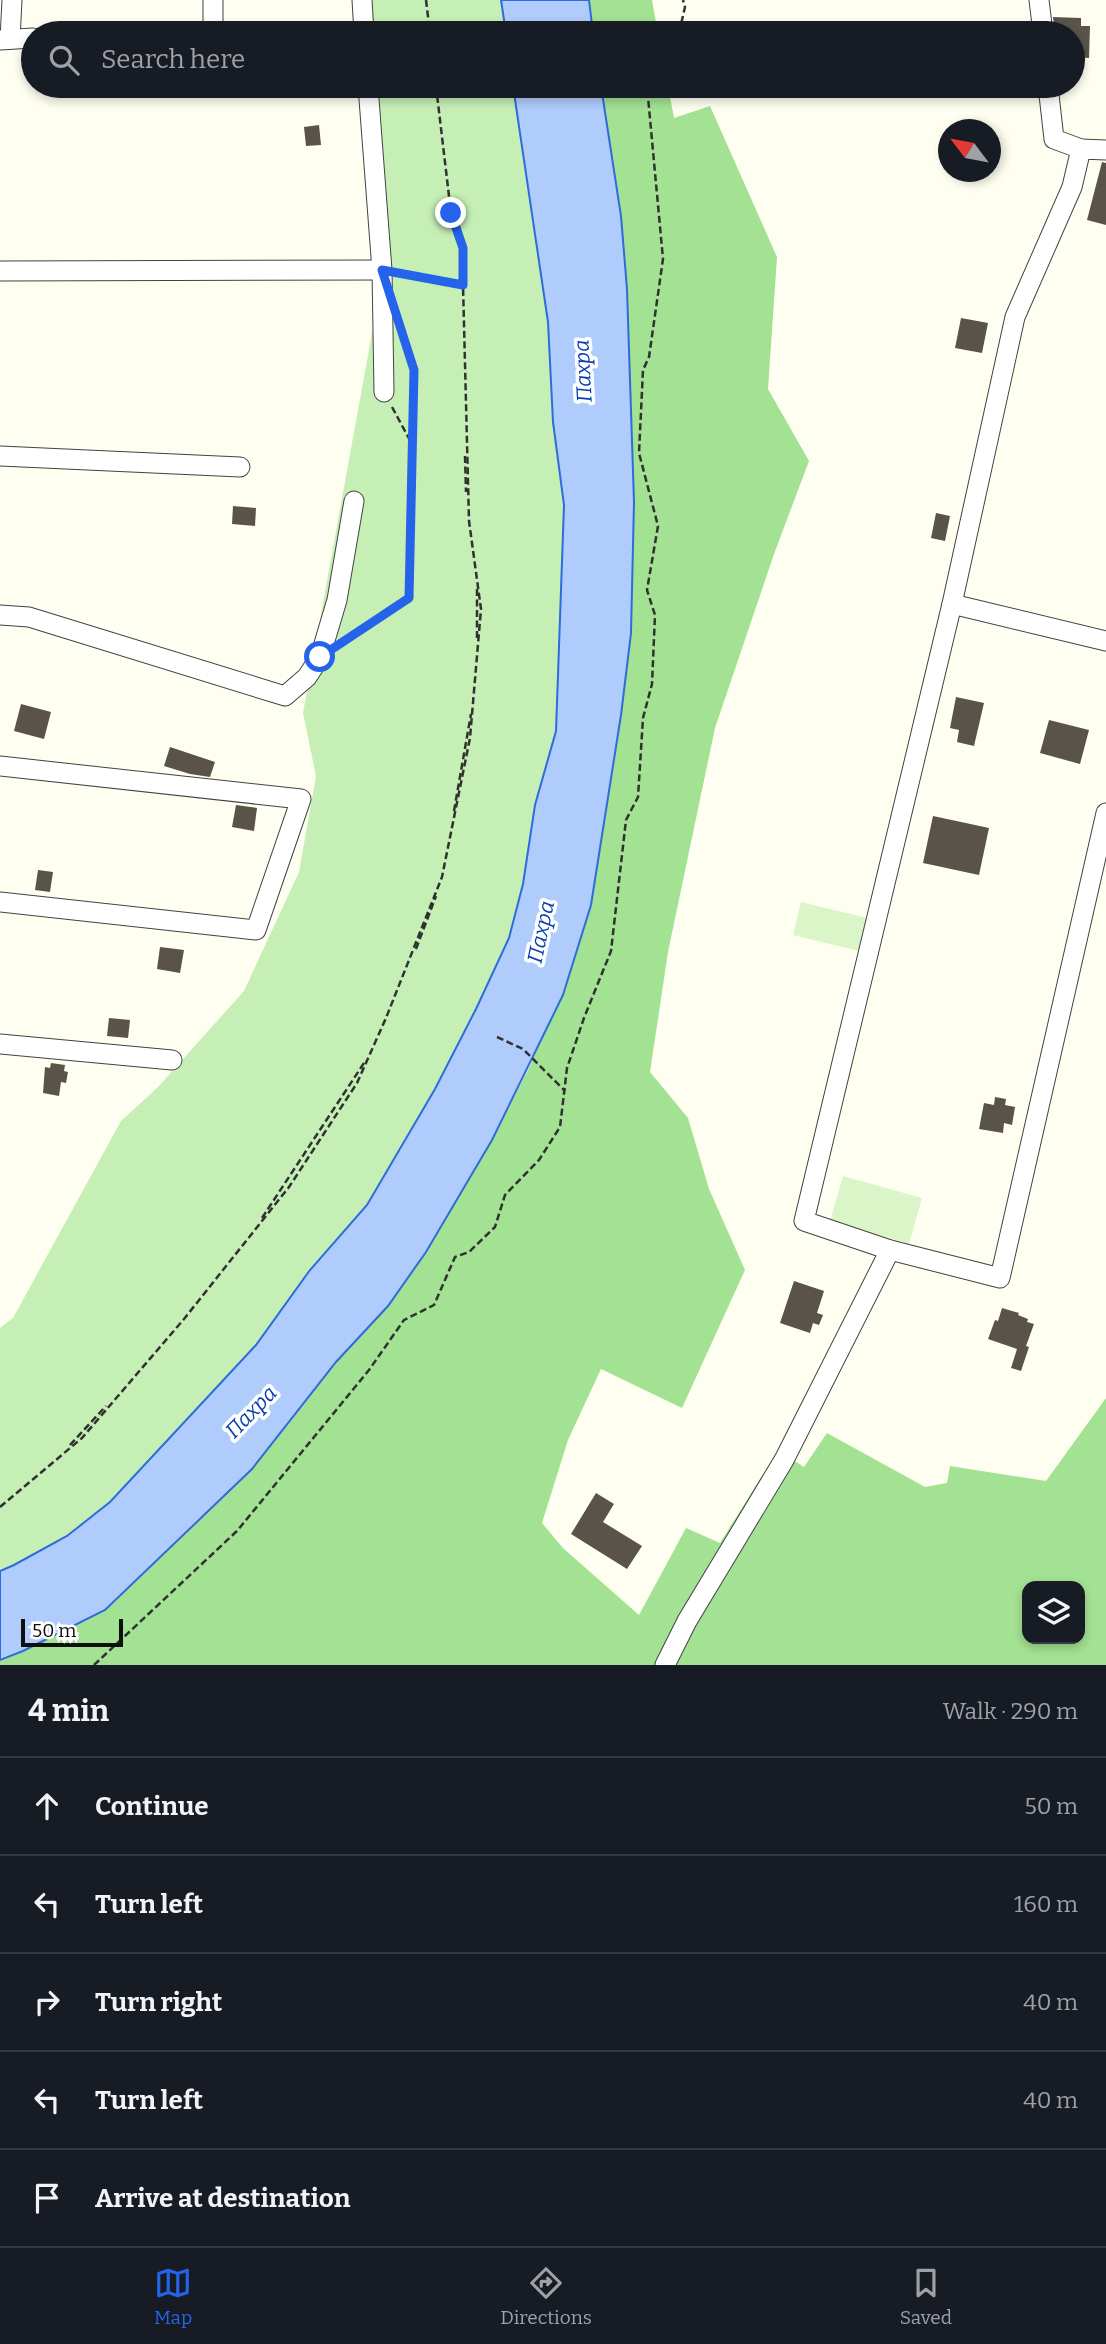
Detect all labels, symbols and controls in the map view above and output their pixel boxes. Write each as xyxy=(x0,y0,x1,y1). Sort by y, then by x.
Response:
search box xyxy=(21,21,1085,98)
icon: search xyxy=(45,41,83,79)
text: Search here xyxy=(101,44,245,75)
north arrow xyxy=(938,119,1001,182)
route end xyxy=(435,197,466,228)
water label: Пахра xyxy=(568,339,598,403)
route start xyxy=(304,641,335,672)
water label: Пахра xyxy=(522,898,560,966)
water label: Пахра xyxy=(220,1380,282,1444)
map controls xyxy=(1022,1581,1085,1644)
button: layers xyxy=(1022,1581,1085,1644)
scale bar xyxy=(21,1616,122,1648)
text: 50 m xyxy=(32,1619,76,1642)
text: 4 min xyxy=(28,1693,109,1729)
text: Walk · 290 m xyxy=(943,1697,1078,1725)
icon: ahead xyxy=(28,1787,66,1825)
text: Continue xyxy=(95,1791,209,1822)
text: 50 m xyxy=(1024,1792,1078,1820)
icon: left xyxy=(28,1885,66,1923)
text: Turn left xyxy=(95,1889,203,1920)
text: 160 m xyxy=(1014,1890,1078,1918)
icon: right xyxy=(28,1983,66,2021)
text: Turn right xyxy=(95,1987,222,2018)
text: 40 m xyxy=(1023,1988,1078,2016)
icon: left xyxy=(28,2081,66,2119)
text: Turn left xyxy=(95,2085,203,2116)
text: 40 m xyxy=(1023,2086,1078,2114)
icon: arrive xyxy=(28,2179,66,2217)
text: Arrive at destination xyxy=(95,2183,350,2214)
tab: Map xyxy=(154,2264,192,2329)
tab: Directions xyxy=(500,2264,592,2329)
tab: Saved xyxy=(900,2264,952,2329)

